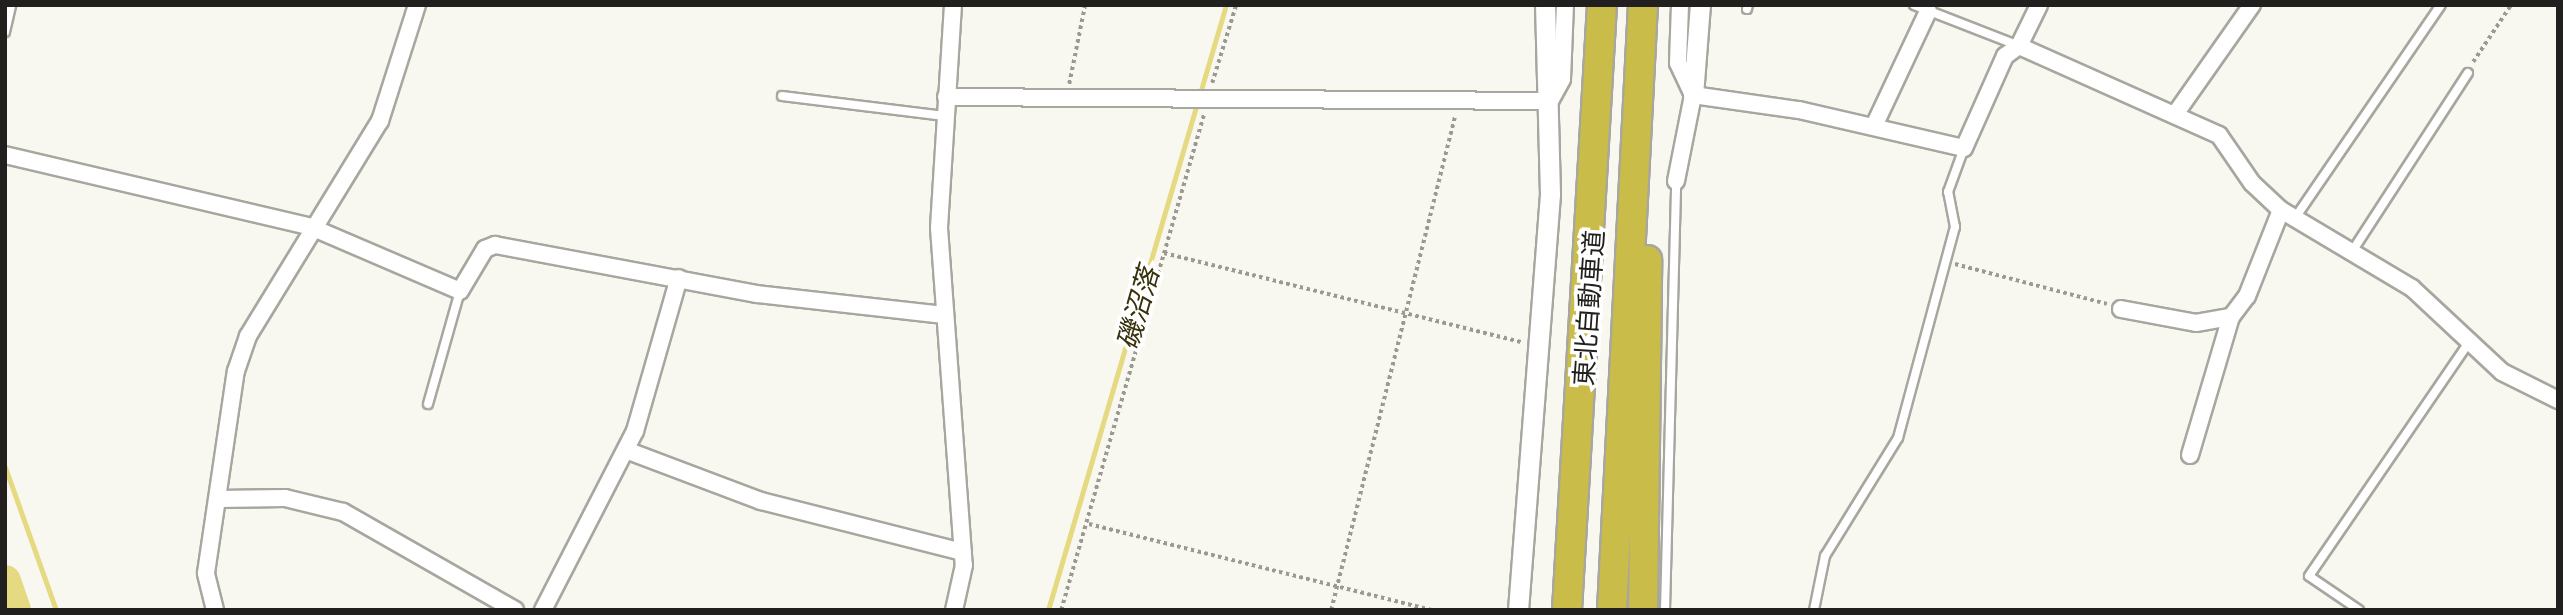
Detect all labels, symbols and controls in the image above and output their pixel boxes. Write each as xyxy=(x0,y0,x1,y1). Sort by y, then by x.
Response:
street label: 東北自動車道 xyxy=(1567,229,1609,387)
water label: 磯沼落 xyxy=(1109,263,1165,353)

